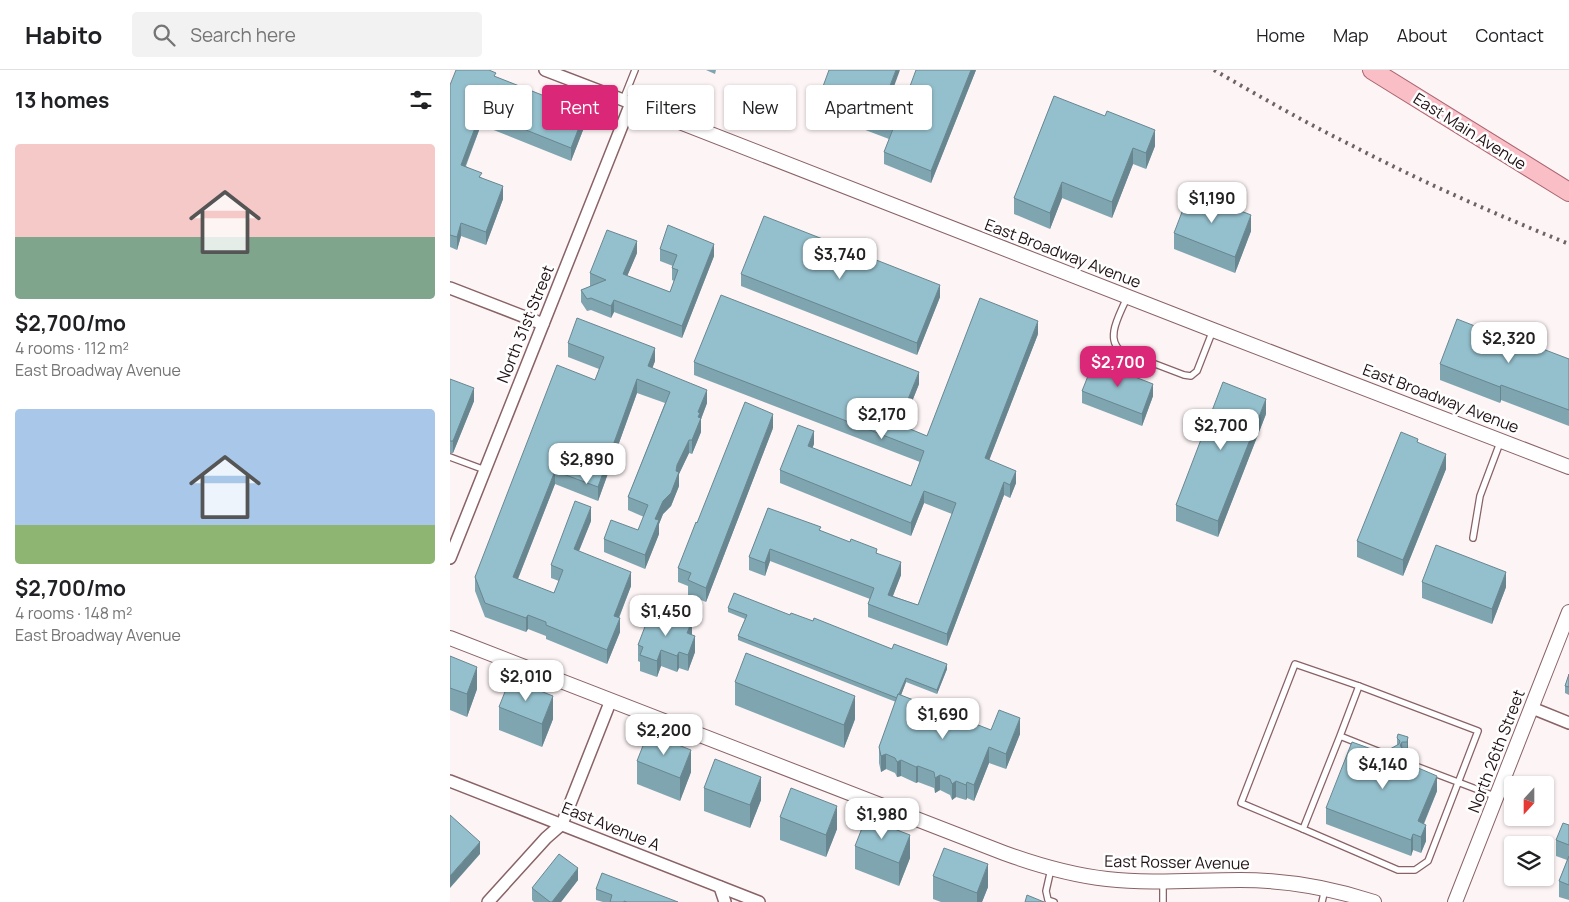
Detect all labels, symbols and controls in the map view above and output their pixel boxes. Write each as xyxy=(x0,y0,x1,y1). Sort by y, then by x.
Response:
search box xyxy=(132,12,482,57)
text: Habito xyxy=(25,18,102,51)
icon: search xyxy=(150,21,178,49)
text: Search here xyxy=(190,22,296,48)
text: Home xyxy=(1256,23,1305,47)
text: Map xyxy=(1333,23,1369,47)
text: About xyxy=(1397,23,1447,47)
text: Contact xyxy=(1475,23,1544,47)
chip: Buy xyxy=(465,85,532,130)
chip: Rent xyxy=(542,85,618,130)
chip: Filters xyxy=(628,85,714,130)
chip: New xyxy=(724,85,796,130)
chip: Apartment xyxy=(806,85,932,130)
text: 13 homes xyxy=(15,86,109,114)
icon: filters xyxy=(407,86,435,114)
street label: East Main Avenue xyxy=(1409,87,1531,175)
icon: home xyxy=(180,177,270,267)
pin: $1,190 xyxy=(1171,182,1253,224)
text: $1,190 xyxy=(1189,187,1235,209)
street label: East Broadway Avenue xyxy=(982,213,1144,293)
pin: $3,740 xyxy=(799,238,881,280)
text: $3,740 xyxy=(814,243,866,265)
street label: North 31st Street xyxy=(491,262,559,386)
text: $2,700/mo xyxy=(15,309,126,337)
pin: $2,320 xyxy=(1468,322,1550,364)
text: $2,320 xyxy=(1482,327,1536,349)
text: 4 rooms · 112 m² xyxy=(15,337,129,359)
pin: $2,700 xyxy=(1077,346,1159,388)
text: $2,700 xyxy=(1091,351,1145,373)
street label: East Broadway Avenue xyxy=(1360,358,1522,438)
text: East Broadway Avenue xyxy=(15,359,181,381)
pin: $2,170 xyxy=(841,398,923,440)
text: $2,170 xyxy=(858,403,906,425)
pin: $2,700 xyxy=(1180,408,1262,451)
text: $2,700 xyxy=(1194,414,1248,436)
icon: home xyxy=(180,442,270,532)
pin: $2,890 xyxy=(546,442,628,485)
text: $2,890 xyxy=(560,448,614,470)
text: $2,700/mo xyxy=(15,574,126,602)
pin: $1,450 xyxy=(625,594,707,637)
text: $1,450 xyxy=(641,600,691,622)
text: 4 rooms · 148 m² xyxy=(15,602,132,624)
text: East Broadway Avenue xyxy=(15,624,181,646)
pin: $2,010 xyxy=(485,660,567,702)
text: $2,010 xyxy=(500,665,552,687)
street label: North 26th Street xyxy=(1462,686,1530,816)
pin: $1,690 xyxy=(902,698,984,740)
text: $1,690 xyxy=(917,703,969,725)
pin: $2,200 xyxy=(623,714,705,756)
text: $2,200 xyxy=(636,719,692,741)
pin: $4,140 xyxy=(1342,748,1424,790)
text: $4,140 xyxy=(1358,753,1408,775)
north arrow xyxy=(1504,776,1554,826)
map controls xyxy=(1504,776,1554,886)
street label: East Avenue A xyxy=(559,796,663,856)
pin: $1,980 xyxy=(841,798,923,840)
text: $1,980 xyxy=(856,803,908,825)
button: layers xyxy=(1504,836,1554,886)
street label: East Rosser Avenue xyxy=(1104,850,1250,874)

